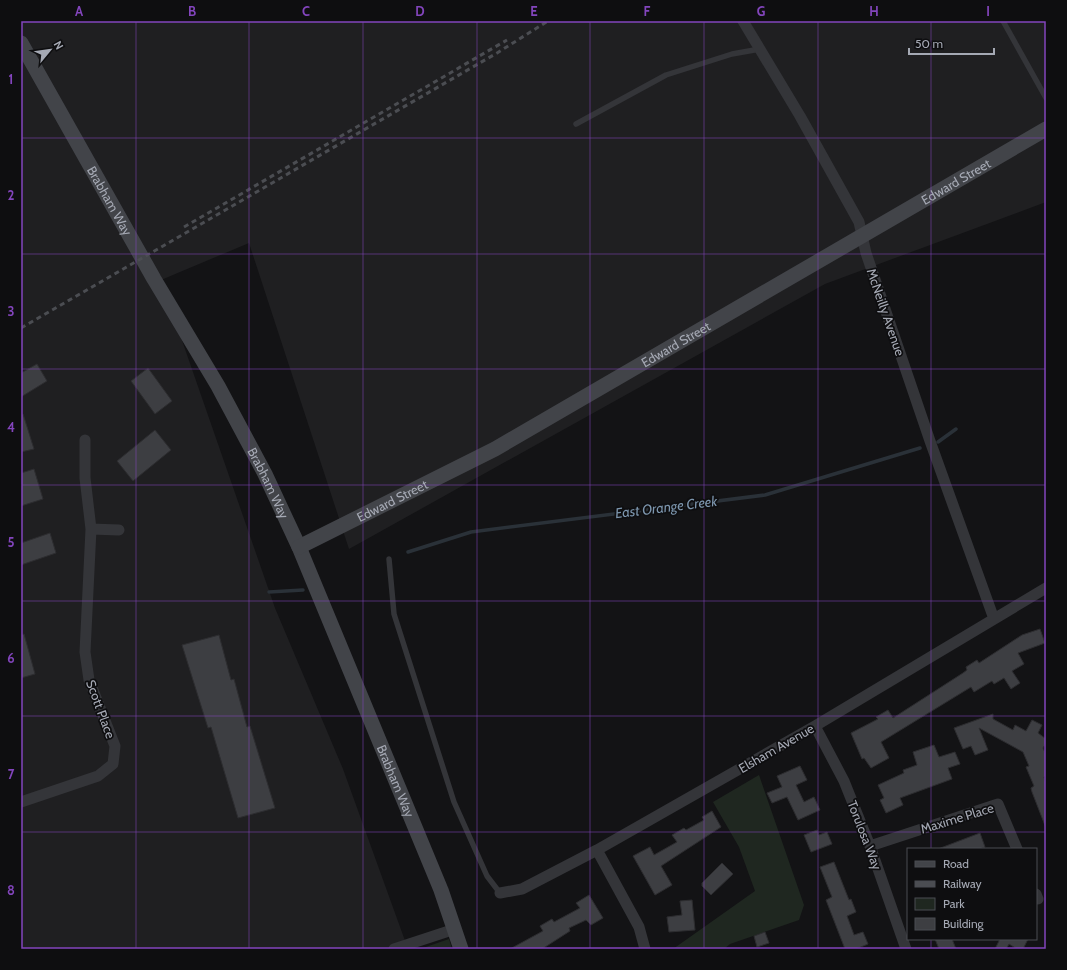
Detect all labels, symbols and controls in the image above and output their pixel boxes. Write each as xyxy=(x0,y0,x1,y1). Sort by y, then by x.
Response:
text: A xyxy=(75,3,84,19)
text: B xyxy=(188,3,196,19)
text: C xyxy=(302,3,310,19)
text: D xyxy=(415,3,425,19)
text: E xyxy=(530,3,538,19)
text: F xyxy=(644,3,651,19)
text: G xyxy=(757,3,766,19)
text: H xyxy=(869,3,879,19)
text: I xyxy=(986,3,990,19)
north arrow xyxy=(30,30,70,70)
scale bar xyxy=(909,30,994,56)
text: 50 m xyxy=(915,36,943,51)
text: N xyxy=(51,38,67,52)
text: 1 xyxy=(9,71,13,87)
street label: Edward Street xyxy=(918,155,994,208)
street label: Brabham Way xyxy=(84,163,136,239)
text: 2 xyxy=(8,187,15,203)
street label: McNeilly Avenue xyxy=(864,266,909,358)
text: 3 xyxy=(7,303,15,319)
street label: Edward Street xyxy=(638,317,714,370)
text: 4 xyxy=(7,419,15,435)
street label: Brabham Way xyxy=(244,445,293,521)
street label: Edward Street xyxy=(354,476,431,525)
water label: East Orange Creek xyxy=(614,492,719,522)
text: 5 xyxy=(8,534,15,550)
text: 6 xyxy=(7,650,15,666)
street label: Scott Place xyxy=(83,677,119,741)
street label: Elsham Avenue xyxy=(735,720,817,776)
street label: Brabham Way xyxy=(374,742,418,820)
text: 7 xyxy=(8,766,15,782)
street label: Torulosa Way xyxy=(844,798,886,872)
street label: Maxime Place xyxy=(918,799,996,837)
legend xyxy=(907,848,1037,940)
text: Road xyxy=(943,856,969,871)
text: Railway xyxy=(943,876,981,891)
text: 8 xyxy=(7,882,15,898)
text: Park xyxy=(943,896,965,911)
text: Building xyxy=(943,916,985,931)

